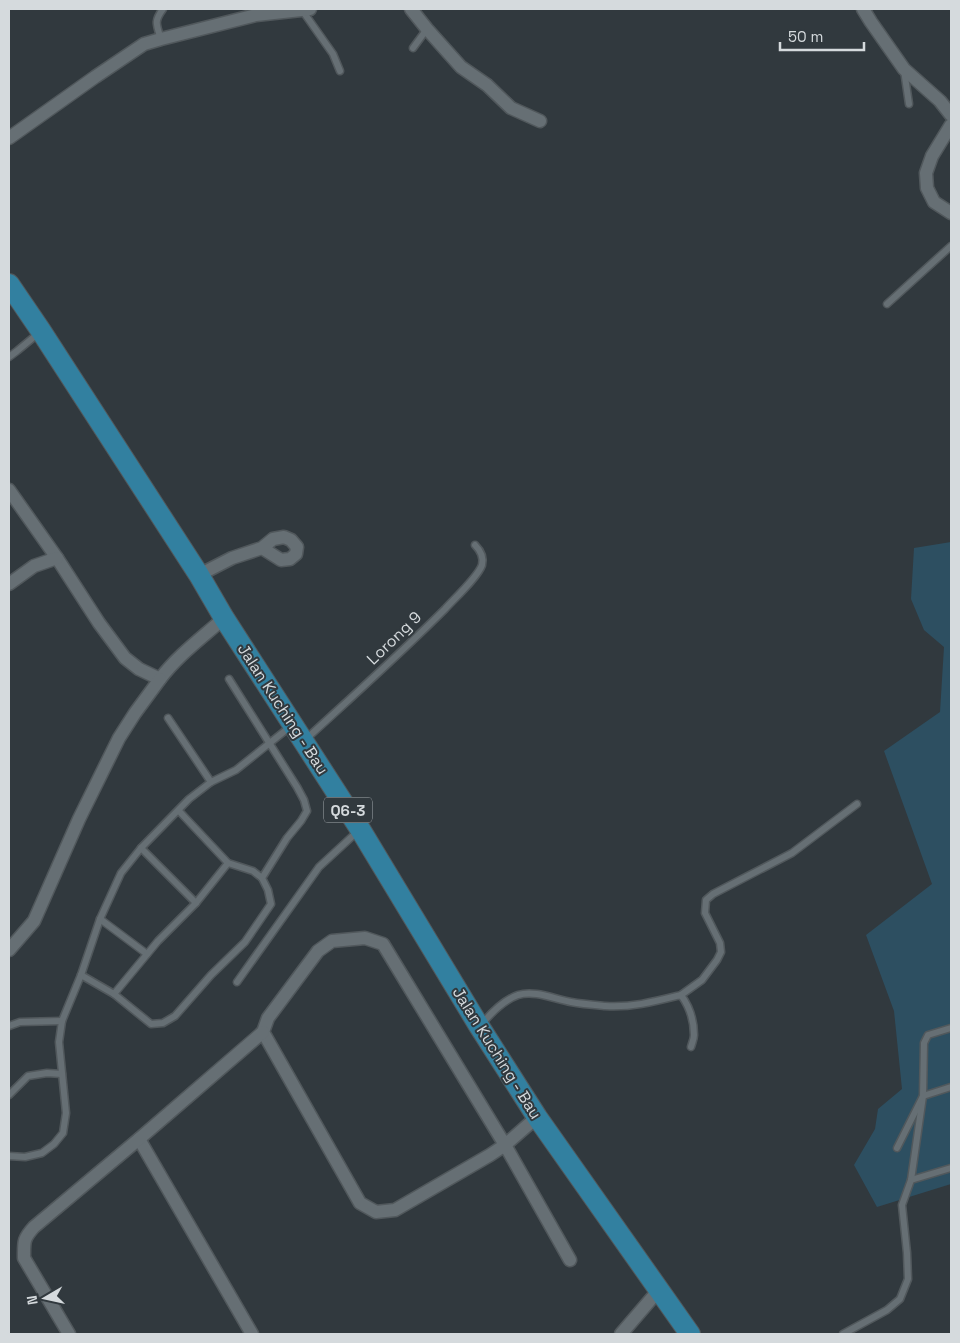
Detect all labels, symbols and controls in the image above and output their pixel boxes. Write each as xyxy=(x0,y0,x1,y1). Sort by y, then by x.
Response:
scale bar xyxy=(780,20,864,52)
text: 50 m xyxy=(788,27,823,46)
street label: Lorong 9 xyxy=(362,607,426,669)
street label: Jalan Kuching - Bau xyxy=(233,640,333,778)
road number: Q6-3 xyxy=(324,798,372,822)
street label: Jalan Kuching - Bau xyxy=(448,983,546,1123)
north arrow xyxy=(20,1273,70,1323)
text: N xyxy=(23,1294,42,1306)

